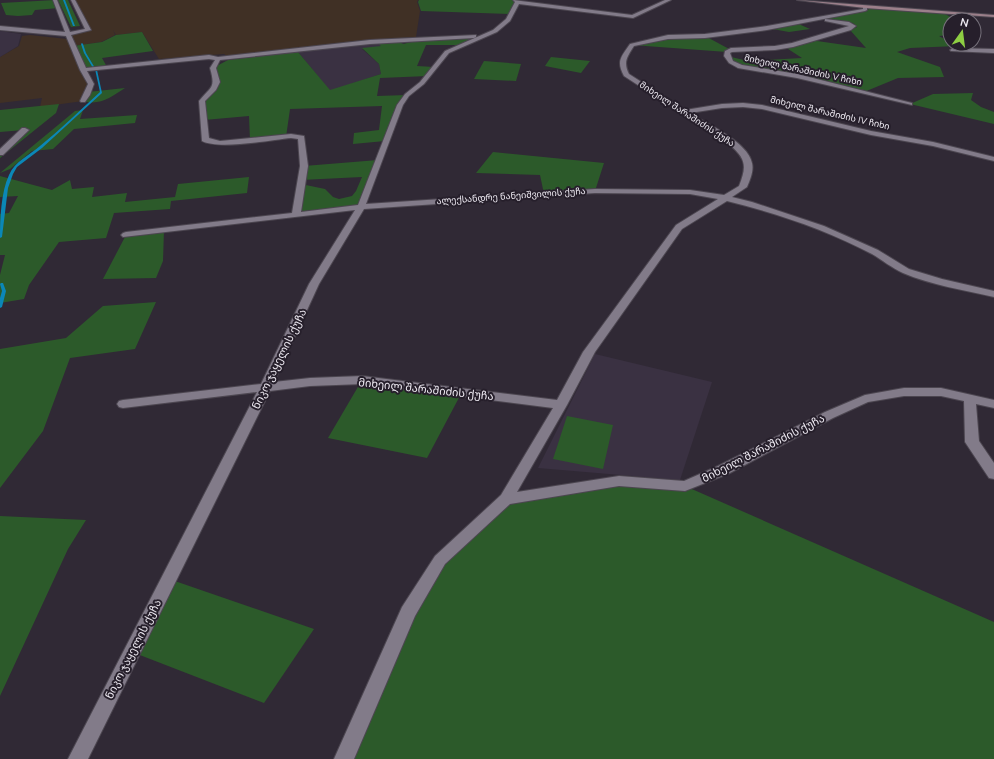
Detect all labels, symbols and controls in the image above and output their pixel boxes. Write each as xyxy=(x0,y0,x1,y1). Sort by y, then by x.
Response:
north arrow xyxy=(942,12,982,52)
text: N xyxy=(959,14,970,30)
street label: მიხეილ შარაშიძის V ჩიხი xyxy=(743,52,863,88)
street label: მიხეილ შარაშიძის ქუჩა xyxy=(637,79,737,149)
street label: მიხეილ შარაშიძის IV ჩიხი xyxy=(769,93,891,133)
street label: ალექსანდრე ნანეიშვილის ქუჩა xyxy=(436,185,586,207)
street label: ნიკო ჯაყელის ქუჩა xyxy=(249,307,309,411)
street label: მიხეილ შარაშიძის ქუჩა xyxy=(358,375,494,403)
street label: მიხეილ შარაშიძის ქუჩა xyxy=(699,411,827,485)
street label: ნიკო ჯაყელის ქუჩა xyxy=(102,597,164,701)

